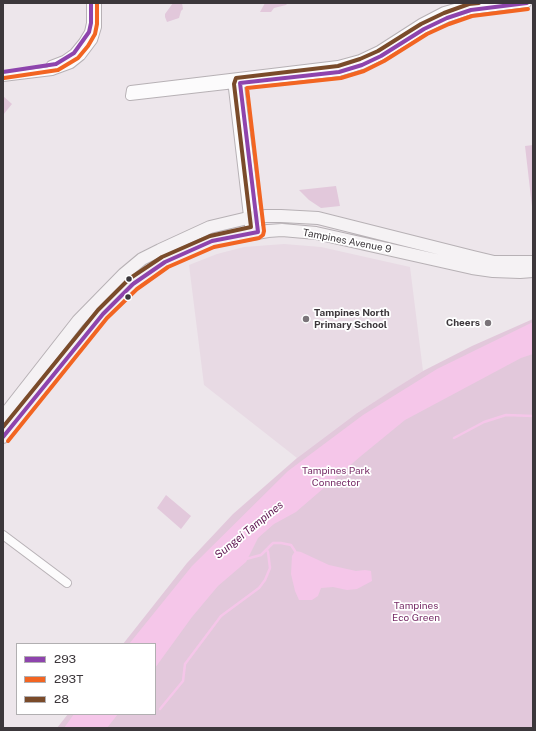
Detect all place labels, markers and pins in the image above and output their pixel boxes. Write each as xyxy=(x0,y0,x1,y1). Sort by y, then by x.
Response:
unlabelled marker xyxy=(124,274,134,284)
unlabelled marker xyxy=(123,292,133,302)
place label: Tampines North Primary School xyxy=(314,307,390,330)
marker: Tampines North Primary School xyxy=(301,314,311,324)
place label: Cheers xyxy=(446,317,480,329)
marker: Cheers xyxy=(483,318,493,328)

